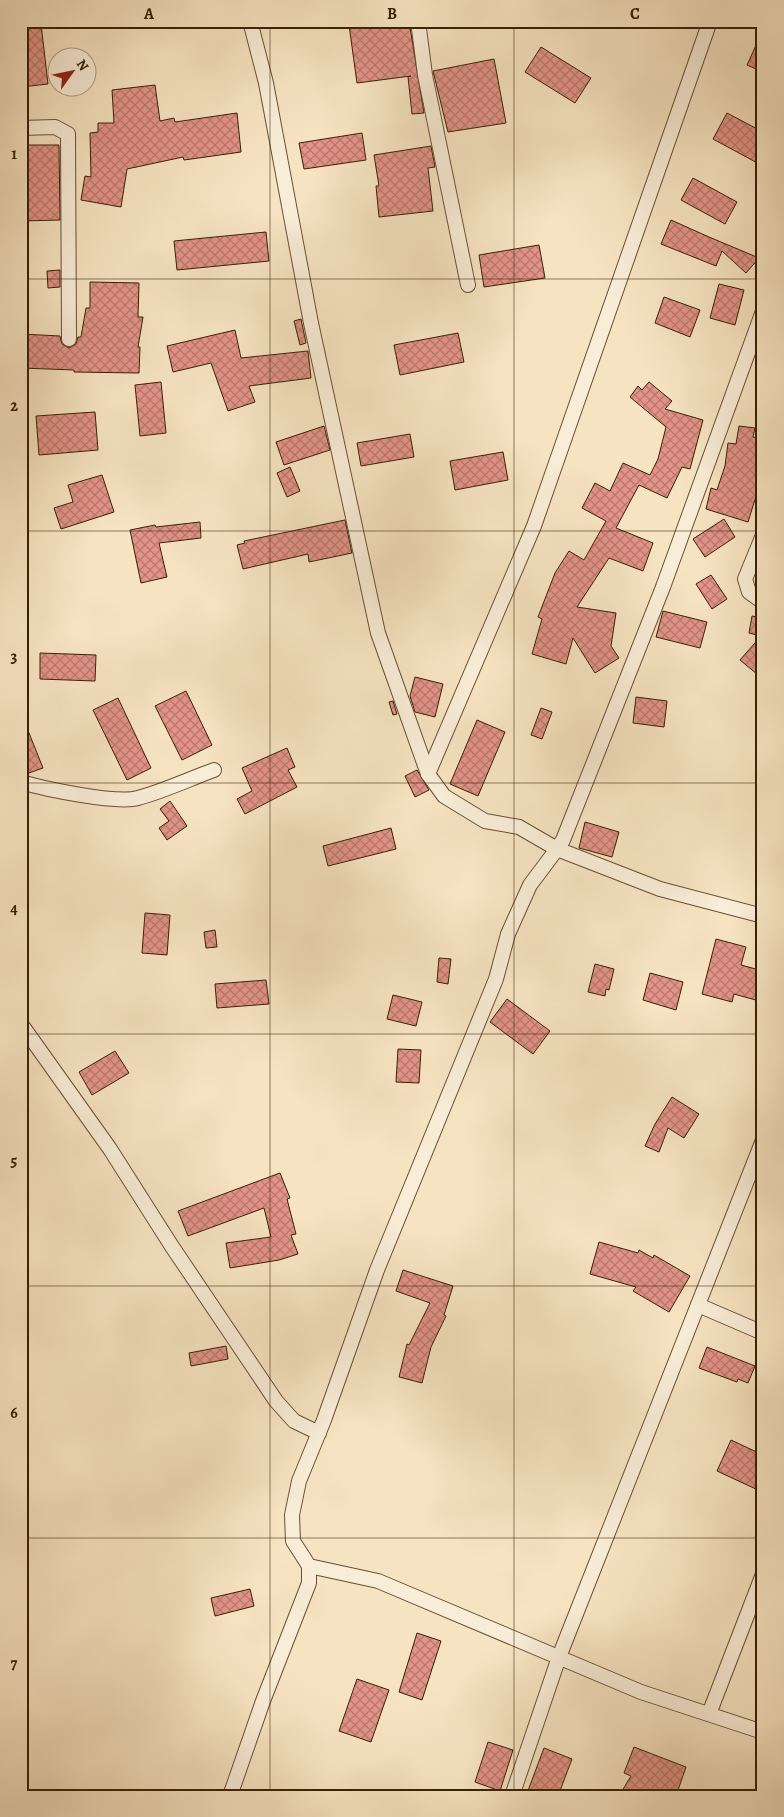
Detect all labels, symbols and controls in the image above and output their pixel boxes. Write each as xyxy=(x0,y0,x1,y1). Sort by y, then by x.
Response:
text: A xyxy=(143,3,155,25)
text: B xyxy=(387,3,397,25)
text: C xyxy=(630,3,640,25)
north arrow xyxy=(48,48,98,98)
text: N xyxy=(72,56,93,75)
text: 1 xyxy=(11,143,17,165)
text: 2 xyxy=(10,395,18,417)
text: 3 xyxy=(11,646,18,668)
text: 4 xyxy=(10,898,18,920)
text: 5 xyxy=(11,1150,18,1172)
text: 6 xyxy=(10,1402,18,1424)
text: 7 xyxy=(11,1653,18,1675)

